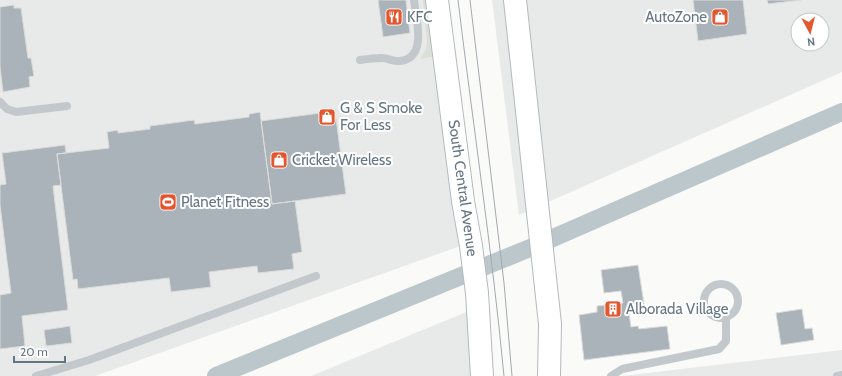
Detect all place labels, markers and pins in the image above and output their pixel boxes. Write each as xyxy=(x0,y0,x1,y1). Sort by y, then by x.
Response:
restaurant icon: KFC xyxy=(384,7,404,27)
shop icon: AutoZone xyxy=(710,7,730,27)
place label: KFC xyxy=(407,8,432,26)
place label: AutoZone xyxy=(645,8,707,26)
place label: G & S Smoke For Less xyxy=(340,99,423,134)
shop icon: G & S Smoke For Less xyxy=(317,107,337,127)
shop icon: Cricket Wireless xyxy=(269,150,289,170)
place label: Cricket Wireless xyxy=(292,151,391,169)
sports icon: Planet Fitness xyxy=(158,192,178,212)
place label: Planet Fitness xyxy=(181,193,269,211)
building icon: Alborada Village xyxy=(603,299,623,319)
place label: Alborada Village xyxy=(626,300,729,318)

